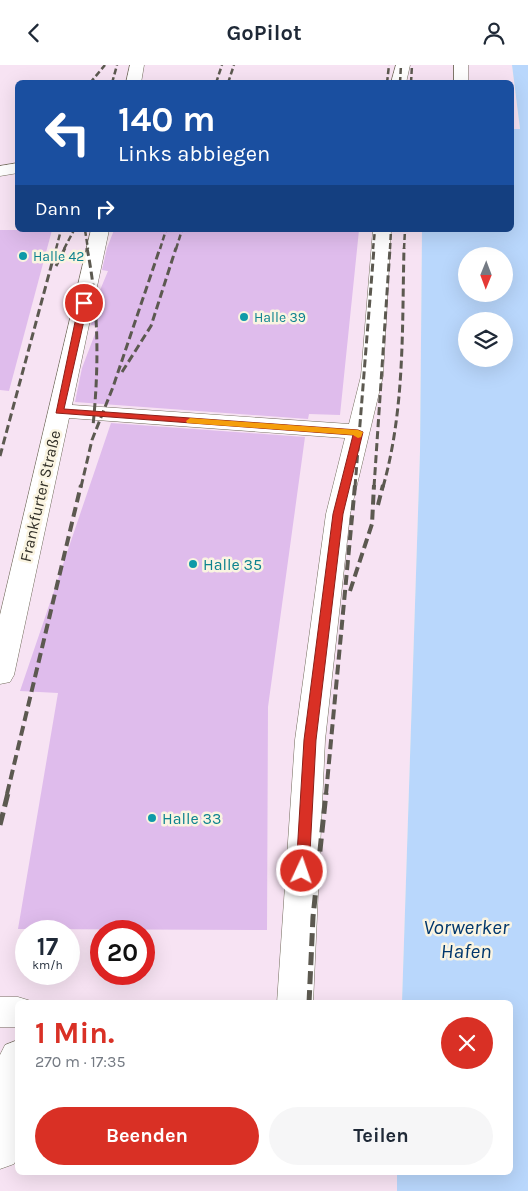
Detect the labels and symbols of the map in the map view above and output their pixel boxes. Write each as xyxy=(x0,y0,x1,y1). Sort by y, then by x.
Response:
north arrow xyxy=(458,247,512,303)
place label: Halle 42 xyxy=(33,248,84,265)
marker: Halle 42 xyxy=(17,250,29,262)
pin xyxy=(63,282,105,324)
place label: Halle 39 xyxy=(254,309,306,326)
marker: Halle 39 xyxy=(238,311,250,323)
street label: Frankfurter Straße xyxy=(16,428,64,564)
place label: Halle 35 xyxy=(203,555,262,574)
marker: Halle 35 xyxy=(187,558,199,570)
place label: Halle 33 xyxy=(162,809,221,828)
marker: Halle 33 xyxy=(146,812,158,824)
position arrow xyxy=(275,844,327,896)
water label: Vorwerker Hafen xyxy=(423,915,510,963)
speed limit sign: 20 xyxy=(90,920,155,985)

